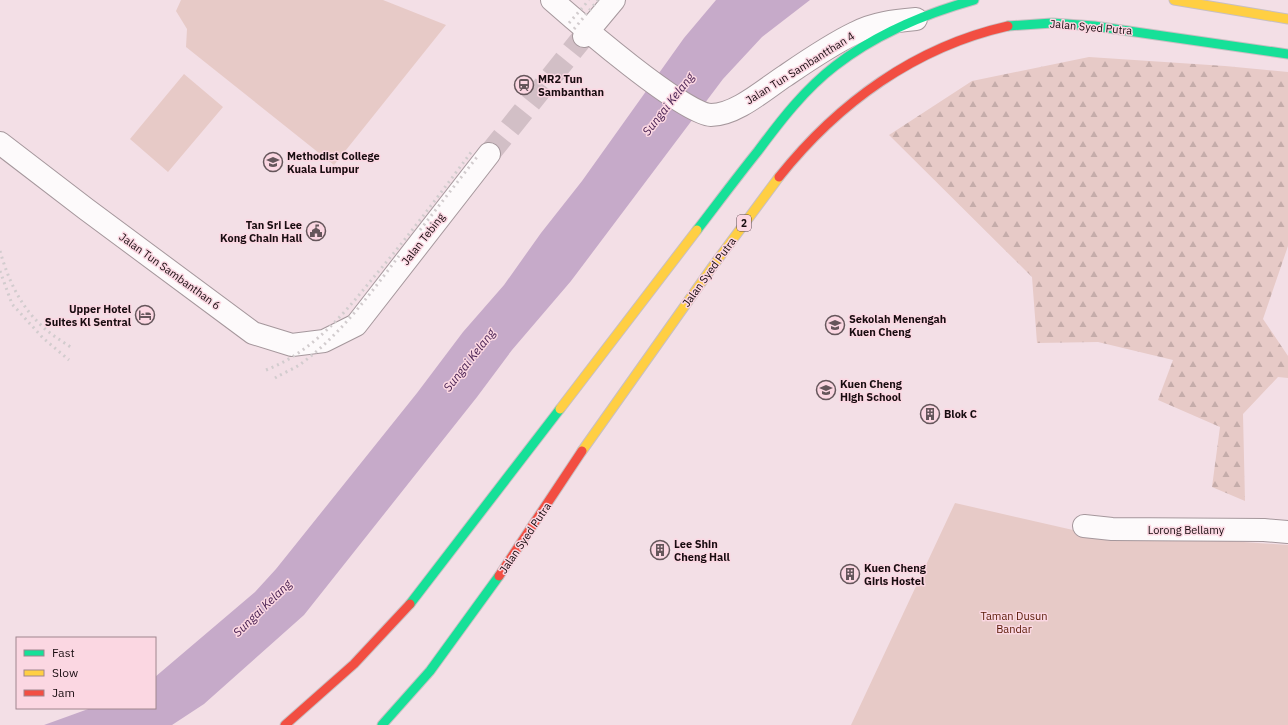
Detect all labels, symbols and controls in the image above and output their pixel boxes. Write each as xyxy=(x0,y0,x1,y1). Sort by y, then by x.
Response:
street label: Jalan Syed Putra xyxy=(1049,16,1133,38)
street label: Jalan Tun Sambantthan 4 xyxy=(743,29,857,107)
water label: Sungai Kelang xyxy=(639,69,698,138)
place label: MR2 Tun Sambanthan xyxy=(538,72,604,99)
station icon: MR2 Tun Sambanthan xyxy=(513,74,535,96)
place label: Methodist College Kuala Lumpur xyxy=(287,149,380,176)
school or university icon: Methodist College Kuala Lumpur xyxy=(262,151,284,173)
street label: Jalan Tebing xyxy=(398,210,448,268)
road number: 2 xyxy=(737,215,751,231)
place label: Tan Sri Lee Kong Chain Hall xyxy=(220,218,303,245)
public building icon: Tan Sri Lee Kong Chain Hall xyxy=(305,220,327,242)
street label: Jalan Tun Sambanthan 6 xyxy=(117,230,223,312)
street label: Jalan Syed Putra xyxy=(679,234,739,310)
place label: Upper Hotel Suites Kl Sentral xyxy=(45,302,132,329)
hotel icon: Upper Hotel Suites Kl Sentral xyxy=(134,304,156,326)
place label: Sekolah Menengah Kuen Cheng xyxy=(849,312,946,339)
school or university icon: Sekolah Menengah Kuen Cheng xyxy=(824,314,846,336)
water label: Sungai Kelang xyxy=(440,325,499,394)
place label: Kuen Cheng High School xyxy=(840,377,903,404)
school or university icon: Kuen Cheng High School xyxy=(815,379,837,401)
building icon: Blok C xyxy=(919,403,941,425)
place label: Blok C xyxy=(944,407,977,421)
street label: Jalan Syed Putra xyxy=(496,500,554,576)
street label: Lorong Bellamy xyxy=(1148,523,1225,537)
place label: Lee Shin Cheng Hall xyxy=(674,537,731,564)
building icon: Lee Shin Cheng Hall xyxy=(649,539,671,561)
place label: Kuen Cheng Girls Hostel xyxy=(864,561,927,588)
building icon: Kuen Cheng Girls Hostel xyxy=(839,563,861,585)
water label: Sungai Kelang xyxy=(230,576,295,640)
park label: Taman Dusun Bandar xyxy=(980,609,1048,636)
legend xyxy=(16,637,156,709)
text: Fast xyxy=(52,645,75,660)
text: Slow xyxy=(52,665,78,680)
text: Jam xyxy=(52,685,75,700)

